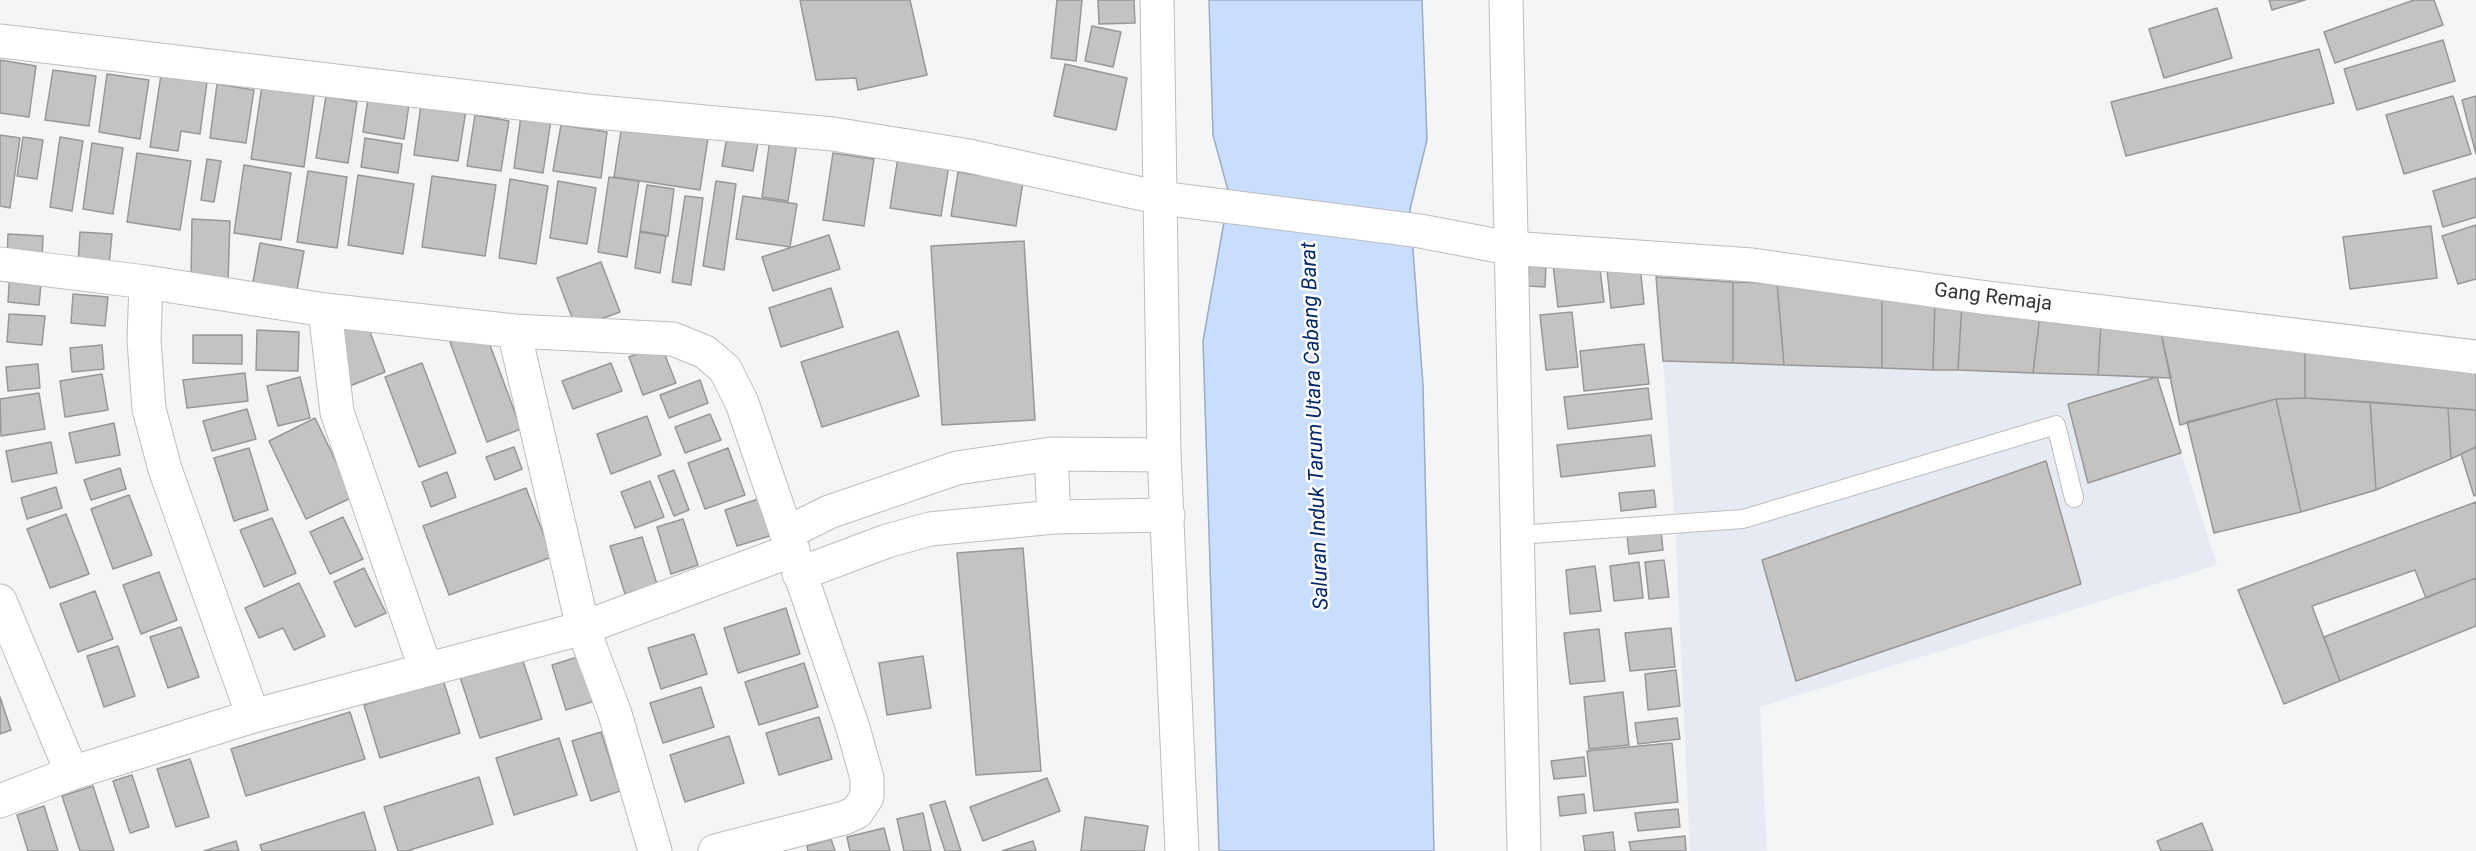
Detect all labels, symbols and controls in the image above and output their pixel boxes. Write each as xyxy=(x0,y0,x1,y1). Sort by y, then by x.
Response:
water label: Saluran Induk Tarum Utara Cabang Barat xyxy=(1297,242,1335,610)
street label: Gang Remaja xyxy=(1933,279,2053,317)

